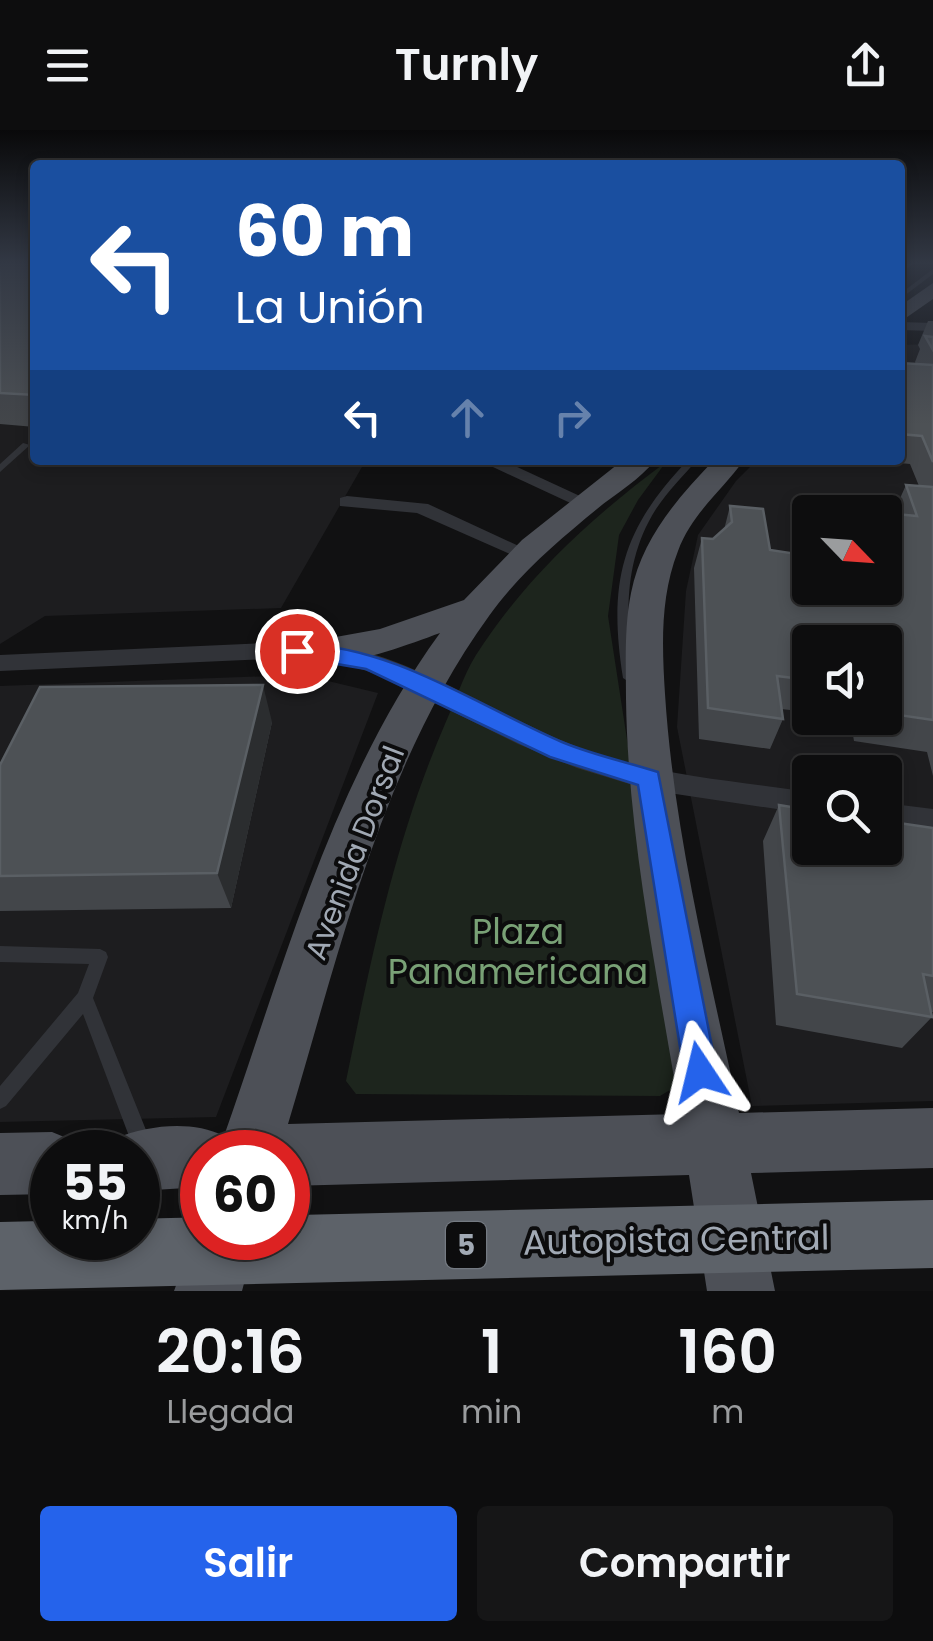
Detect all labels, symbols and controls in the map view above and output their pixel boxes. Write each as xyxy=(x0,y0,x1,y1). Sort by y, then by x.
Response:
text: Turnly xyxy=(395,33,538,96)
icon: menu xyxy=(40,38,95,93)
icon: share xyxy=(838,38,893,93)
text: 60 m xyxy=(235,182,414,281)
icon: left xyxy=(70,200,200,330)
text: La Unión xyxy=(235,276,425,339)
icon: left xyxy=(335,390,390,445)
icon: ahead xyxy=(440,390,495,445)
icon: right xyxy=(545,390,600,445)
north arrow xyxy=(792,495,902,605)
map controls xyxy=(792,495,902,865)
pin xyxy=(255,609,340,694)
icon: arrive xyxy=(270,624,325,679)
button: sound xyxy=(792,625,902,735)
street label: Avenida Dorsal xyxy=(294,740,415,966)
button: search xyxy=(792,755,902,865)
park label: Plaza Panamericana xyxy=(388,907,648,996)
position arrow xyxy=(648,1020,752,1124)
speed limit sign: 60 xyxy=(180,1130,310,1260)
text: 55 xyxy=(63,1147,128,1218)
text: km/h xyxy=(62,1203,128,1238)
street label: Autopista Central xyxy=(522,1212,830,1267)
road number: 5 xyxy=(446,1222,486,1268)
text: 20:16 xyxy=(156,1310,305,1394)
text: 1 xyxy=(481,1310,502,1394)
text: 160 xyxy=(678,1310,777,1394)
text: Llegada xyxy=(166,1389,295,1434)
text: min xyxy=(461,1389,522,1434)
text: m xyxy=(711,1389,744,1434)
button: Salir xyxy=(40,1506,457,1621)
button: Compartir xyxy=(477,1506,893,1621)

